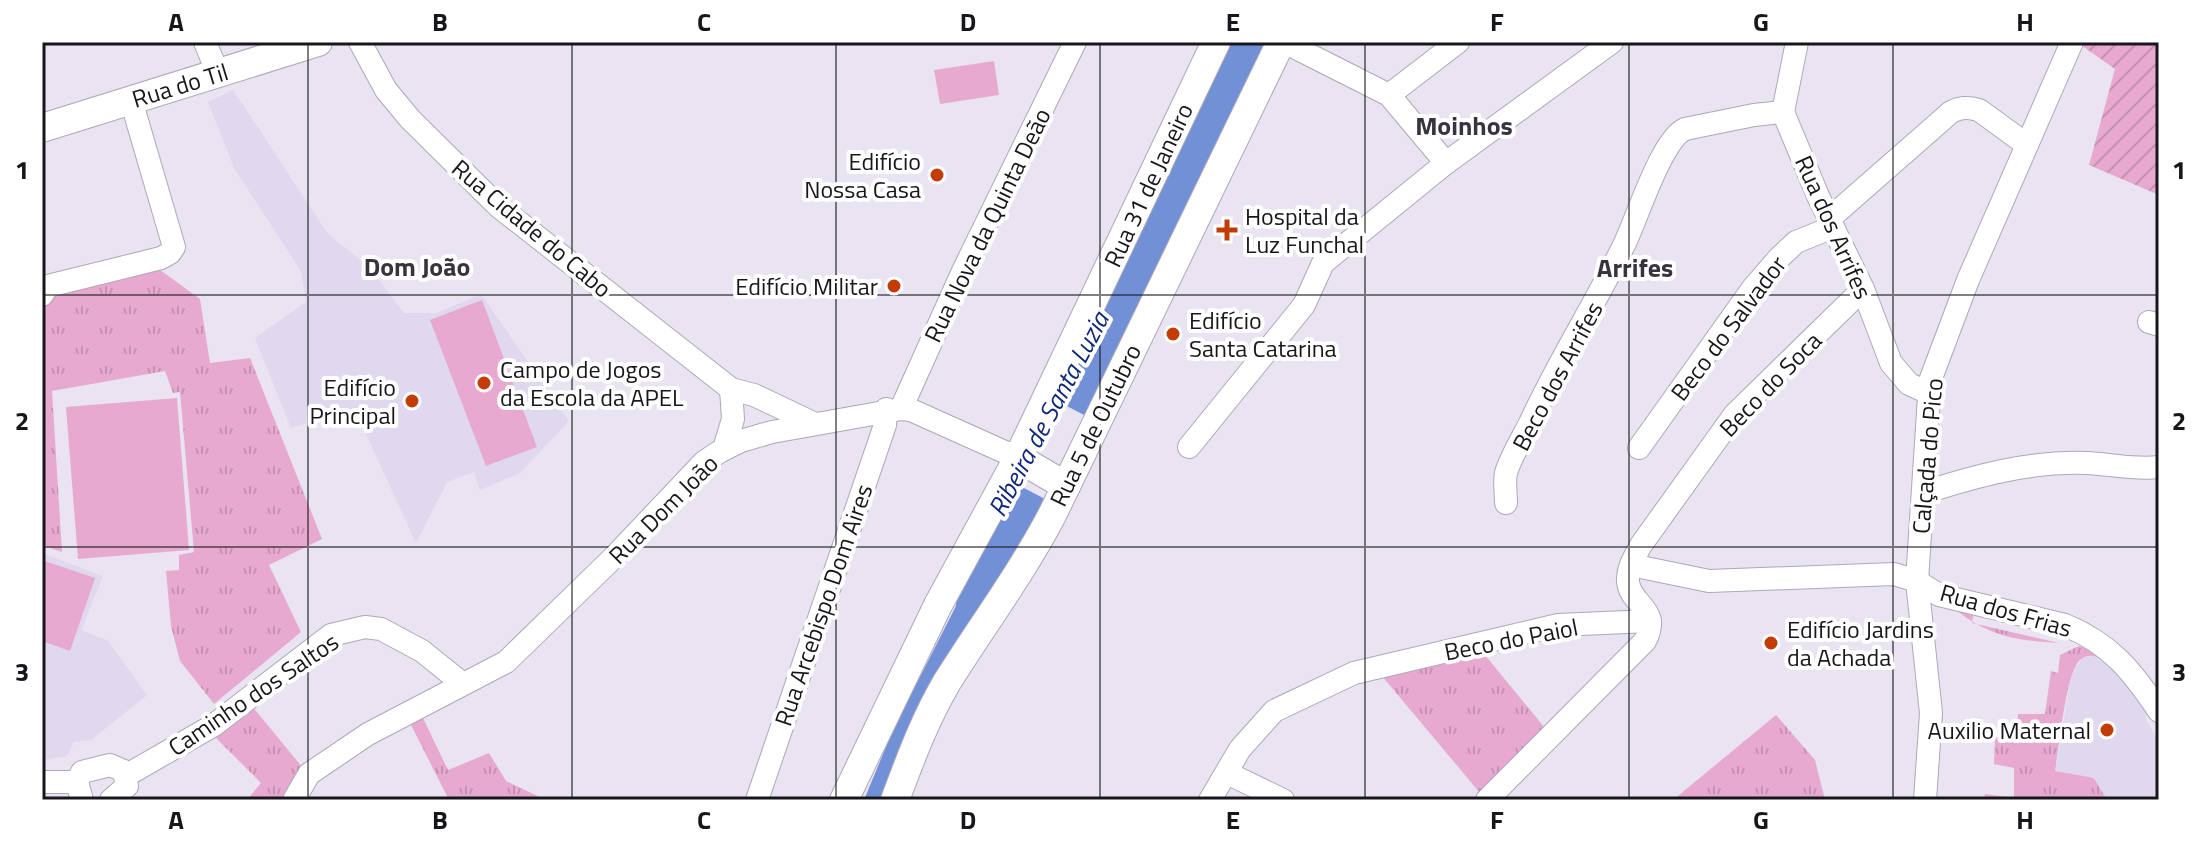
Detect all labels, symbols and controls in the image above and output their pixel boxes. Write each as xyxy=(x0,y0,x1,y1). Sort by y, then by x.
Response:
text: A xyxy=(168,2,184,41)
text: B xyxy=(432,2,448,41)
text: C xyxy=(697,2,711,41)
text: D xyxy=(960,2,976,41)
text: E xyxy=(1226,2,1240,41)
text: F xyxy=(1490,2,1504,41)
text: G xyxy=(1753,2,1769,41)
text: H xyxy=(2016,2,2034,41)
street label: Rua do Til xyxy=(127,53,233,117)
street label: Rua 31 de Janeiro xyxy=(1094,97,1202,273)
street label: Rua Nova da Quinta Deão xyxy=(915,102,1059,348)
district label: Moinhos xyxy=(1415,106,1513,145)
place label: Edifício Nossa Casa xyxy=(804,143,921,207)
street label: Rua dos Arrifes xyxy=(1786,149,1882,305)
text: 1 xyxy=(15,150,29,189)
street label: Rua Cidade do Cabo xyxy=(444,150,620,306)
text: 1 xyxy=(2172,150,2186,189)
marker: Edifício Nossa Casa xyxy=(928,166,946,184)
place label: Hospital da Luz Funchal xyxy=(1245,198,1364,262)
marker: Hospital da Luz Funchal xyxy=(1216,219,1238,241)
district label: Dom João xyxy=(364,247,470,286)
district label: Arrifes xyxy=(1597,248,1673,287)
street label: Beco do Salvador xyxy=(1661,248,1795,408)
place label: Edifício Militar xyxy=(735,268,878,304)
marker: Edifício Militar xyxy=(885,277,903,295)
street label: Beco dos Arrifes xyxy=(1503,295,1611,457)
place label: Edifício Santa Catarina xyxy=(1189,302,1337,366)
water label: Ribeira de Santa Luzia xyxy=(978,303,1119,523)
street label: Beco do Soca xyxy=(1711,323,1829,445)
marker: Edifício Santa Catarina xyxy=(1164,325,1182,343)
street label: Rua 5 de Outubro xyxy=(1040,338,1150,512)
place label: Campo de Jogos da Escola da APEL xyxy=(500,351,684,415)
place label: Edifício Principal xyxy=(309,369,396,433)
marker: Campo de Jogos da Escola da APEL xyxy=(475,374,493,392)
street label: Calçada do Pico xyxy=(1902,377,1952,535)
marker: Edifício Principal xyxy=(403,392,421,410)
text: 2 xyxy=(15,401,29,440)
text: 2 xyxy=(2172,401,2186,440)
street label: Rua Dom João xyxy=(600,446,726,572)
street label: Rua Arcebispo Dom Aires xyxy=(765,479,881,731)
street label: Rua dos Frias xyxy=(1936,574,2076,646)
street label: Beco do Paiol xyxy=(1441,608,1581,670)
place label: Edifício Jardins da Achada xyxy=(1787,611,1934,675)
street label: Caminho dos Saltos xyxy=(161,623,345,765)
marker: Edifício Jardins da Achada xyxy=(1762,634,1780,652)
text: 3 xyxy=(15,652,29,691)
text: 3 xyxy=(2172,652,2186,691)
place label: Auxilio Maternal xyxy=(1928,712,2091,748)
marker: Auxilio Maternal xyxy=(2098,721,2116,739)
text: A xyxy=(168,800,184,839)
text: B xyxy=(432,800,448,839)
text: C xyxy=(697,800,711,839)
text: D xyxy=(960,800,976,839)
text: E xyxy=(1226,800,1240,839)
text: F xyxy=(1490,800,1504,839)
text: G xyxy=(1753,800,1769,839)
text: H xyxy=(2016,800,2034,839)

